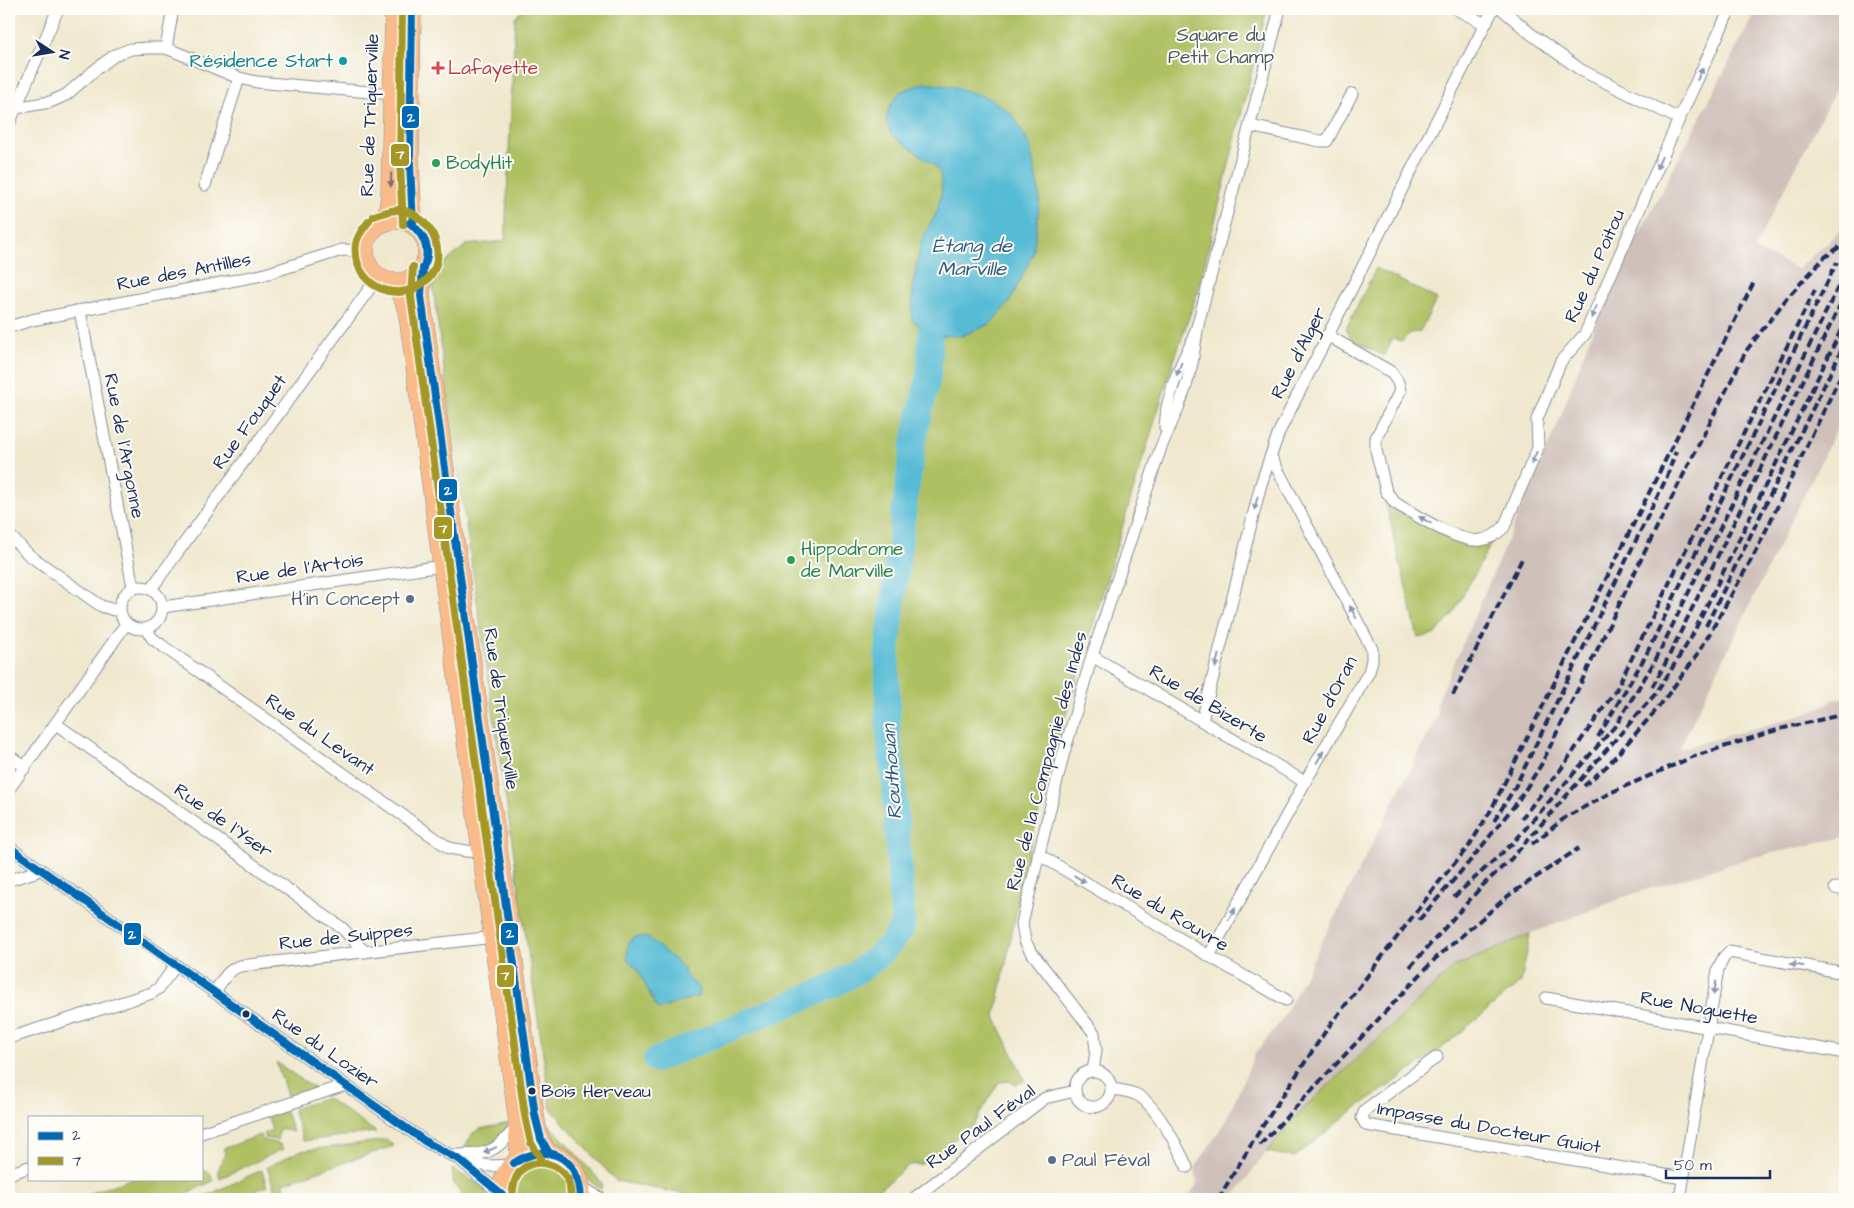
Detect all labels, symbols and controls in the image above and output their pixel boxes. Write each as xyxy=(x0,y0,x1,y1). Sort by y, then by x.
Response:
park label: Square du Petit Champ xyxy=(1168,22,1274,71)
north arrow xyxy=(28,28,78,78)
street label: Rue de Triquerville xyxy=(354,33,386,197)
text: N xyxy=(53,48,74,61)
place label: Résidence Start xyxy=(190,48,333,75)
marker: Résidence Start xyxy=(337,55,349,67)
place label: Lafayette xyxy=(448,55,538,83)
marker: Lafayette xyxy=(432,62,444,74)
one-way arrow xyxy=(1695,67,1704,82)
line badge: 2 xyxy=(401,105,420,129)
text: 2 xyxy=(406,108,416,128)
line badge: 7 xyxy=(390,143,410,167)
text: 7 xyxy=(395,145,405,165)
place label: BodyHit xyxy=(446,150,513,178)
one-way arrow xyxy=(1655,156,1663,170)
marker: BodyHit xyxy=(430,157,442,169)
one-way arrow xyxy=(386,172,394,188)
street label: Rue du Poitou xyxy=(1558,205,1632,327)
water label: Étang de Marville xyxy=(932,232,1013,283)
street label: Rue des Antilles xyxy=(115,246,253,298)
street label: Rue d'Alger xyxy=(1264,302,1335,404)
one-way arrow xyxy=(1590,305,1598,319)
one-way arrow xyxy=(1175,362,1183,377)
street label: Rue Fouquet xyxy=(206,369,294,475)
street label: Rue de l'Argonne xyxy=(96,371,151,521)
one-way arrow xyxy=(1529,451,1537,465)
line badge: 2 xyxy=(438,478,458,502)
text: 2 xyxy=(443,481,453,501)
one-way arrow xyxy=(1252,496,1260,511)
line badge: 7 xyxy=(433,516,453,540)
one-way arrow xyxy=(1418,516,1433,524)
text: 7 xyxy=(438,519,448,539)
place label: Hippodrome de Marville xyxy=(801,536,903,585)
street label: Rue de l'Artois xyxy=(235,547,365,591)
marker: Hippodrome de Marville xyxy=(785,554,797,566)
place label: H'in Concept xyxy=(291,586,400,613)
marker: H'in Concept xyxy=(404,593,416,605)
one-way arrow xyxy=(1349,605,1357,620)
street label: Rue de Triquerville xyxy=(476,626,526,792)
street label: Rue de la Compagnie des Indes xyxy=(999,628,1096,894)
street label: Rue d'Oran xyxy=(1295,651,1365,749)
one-way arrow xyxy=(1213,653,1221,668)
street label: Rue de Bizerte xyxy=(1144,658,1272,750)
street label: Rue du Levant xyxy=(260,687,381,783)
water label: Routhouan xyxy=(875,722,909,820)
one-way arrow xyxy=(1315,750,1324,763)
street label: Rue de l'Yser xyxy=(168,777,278,865)
street label: Rue du Rouvre xyxy=(1106,867,1234,959)
one-way arrow xyxy=(1073,875,1086,884)
one-way arrow xyxy=(1228,906,1236,921)
street label: Rue de Suippes xyxy=(278,917,414,957)
line badge: 2 xyxy=(123,922,142,946)
line badge: 2 xyxy=(500,922,519,946)
text: 2 xyxy=(505,924,515,944)
text: 2 xyxy=(127,925,137,945)
one-way arrow xyxy=(1789,960,1805,968)
line badge: 7 xyxy=(496,964,515,988)
text: 7 xyxy=(500,966,510,986)
one-way arrow xyxy=(1710,980,1718,996)
street label: Rue Noguette xyxy=(1638,984,1760,1033)
street label: Rue du Lozier xyxy=(266,1002,384,1096)
unlabelled marker xyxy=(241,1009,251,1019)
street label: Rue Paul Féval xyxy=(921,1078,1041,1176)
place label: Bois Herveau xyxy=(541,1079,651,1104)
marker: Bois Herveau xyxy=(527,1086,537,1096)
street label: Impasse du Docteur Guiot xyxy=(1375,1095,1603,1161)
legend xyxy=(28,1116,202,1180)
text: 2 xyxy=(72,1125,81,1146)
one-way arrow xyxy=(482,1146,497,1155)
place label: Paul Féval xyxy=(1062,1147,1150,1174)
scale bar xyxy=(1666,1148,1770,1180)
text: 7 xyxy=(72,1151,81,1172)
marker: Paul Féval xyxy=(1046,1154,1058,1166)
text: 50 m xyxy=(1674,1155,1712,1176)

